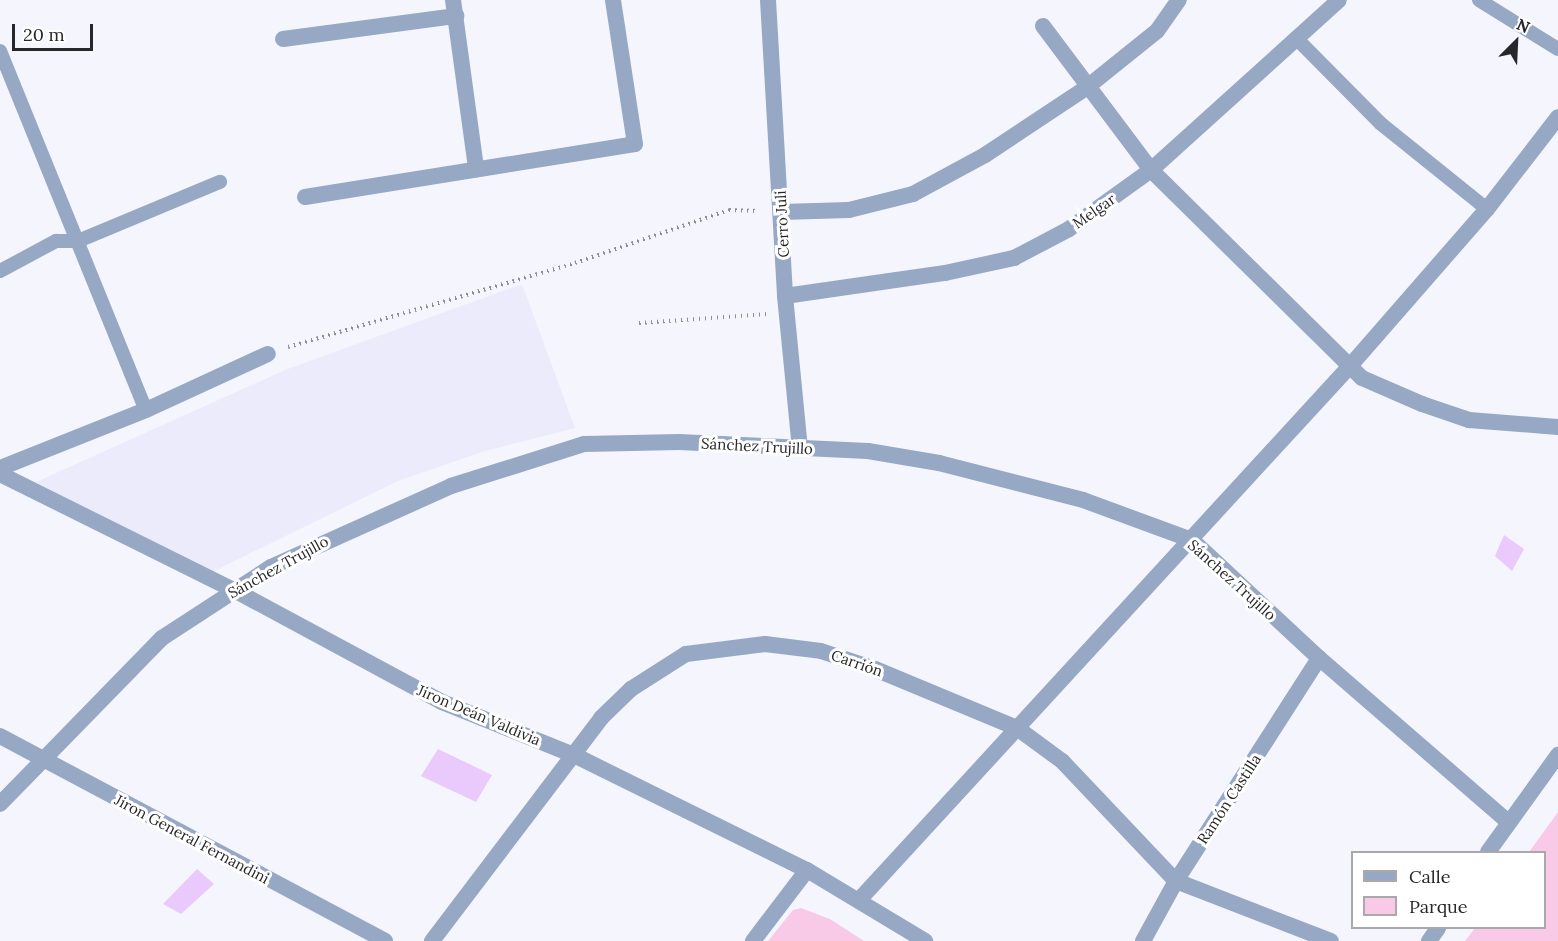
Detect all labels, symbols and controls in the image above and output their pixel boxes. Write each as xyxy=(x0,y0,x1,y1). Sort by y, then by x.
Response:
scale bar xyxy=(15,12,96,50)
north arrow xyxy=(1486,12,1546,72)
text: N xyxy=(1514,14,1533,37)
text: 20 m xyxy=(23,23,65,46)
street label: Cerro Juli xyxy=(771,190,793,258)
street label: Melgar xyxy=(1069,190,1119,232)
street label: Sánchez Trujillo xyxy=(701,434,813,458)
street label: Sánchez Trujillo xyxy=(225,532,331,602)
street label: Sánchez Trujillo xyxy=(1184,536,1280,624)
street label: Carrión xyxy=(829,646,885,680)
street label: Jiron Deán Valdivia xyxy=(415,681,543,749)
street label: Ramón Castilla xyxy=(1193,751,1265,847)
street label: Jiron General Fernandini xyxy=(112,791,272,887)
legend xyxy=(1351,851,1546,929)
text: Calle xyxy=(1409,865,1450,888)
text: Parque xyxy=(1409,895,1468,918)

